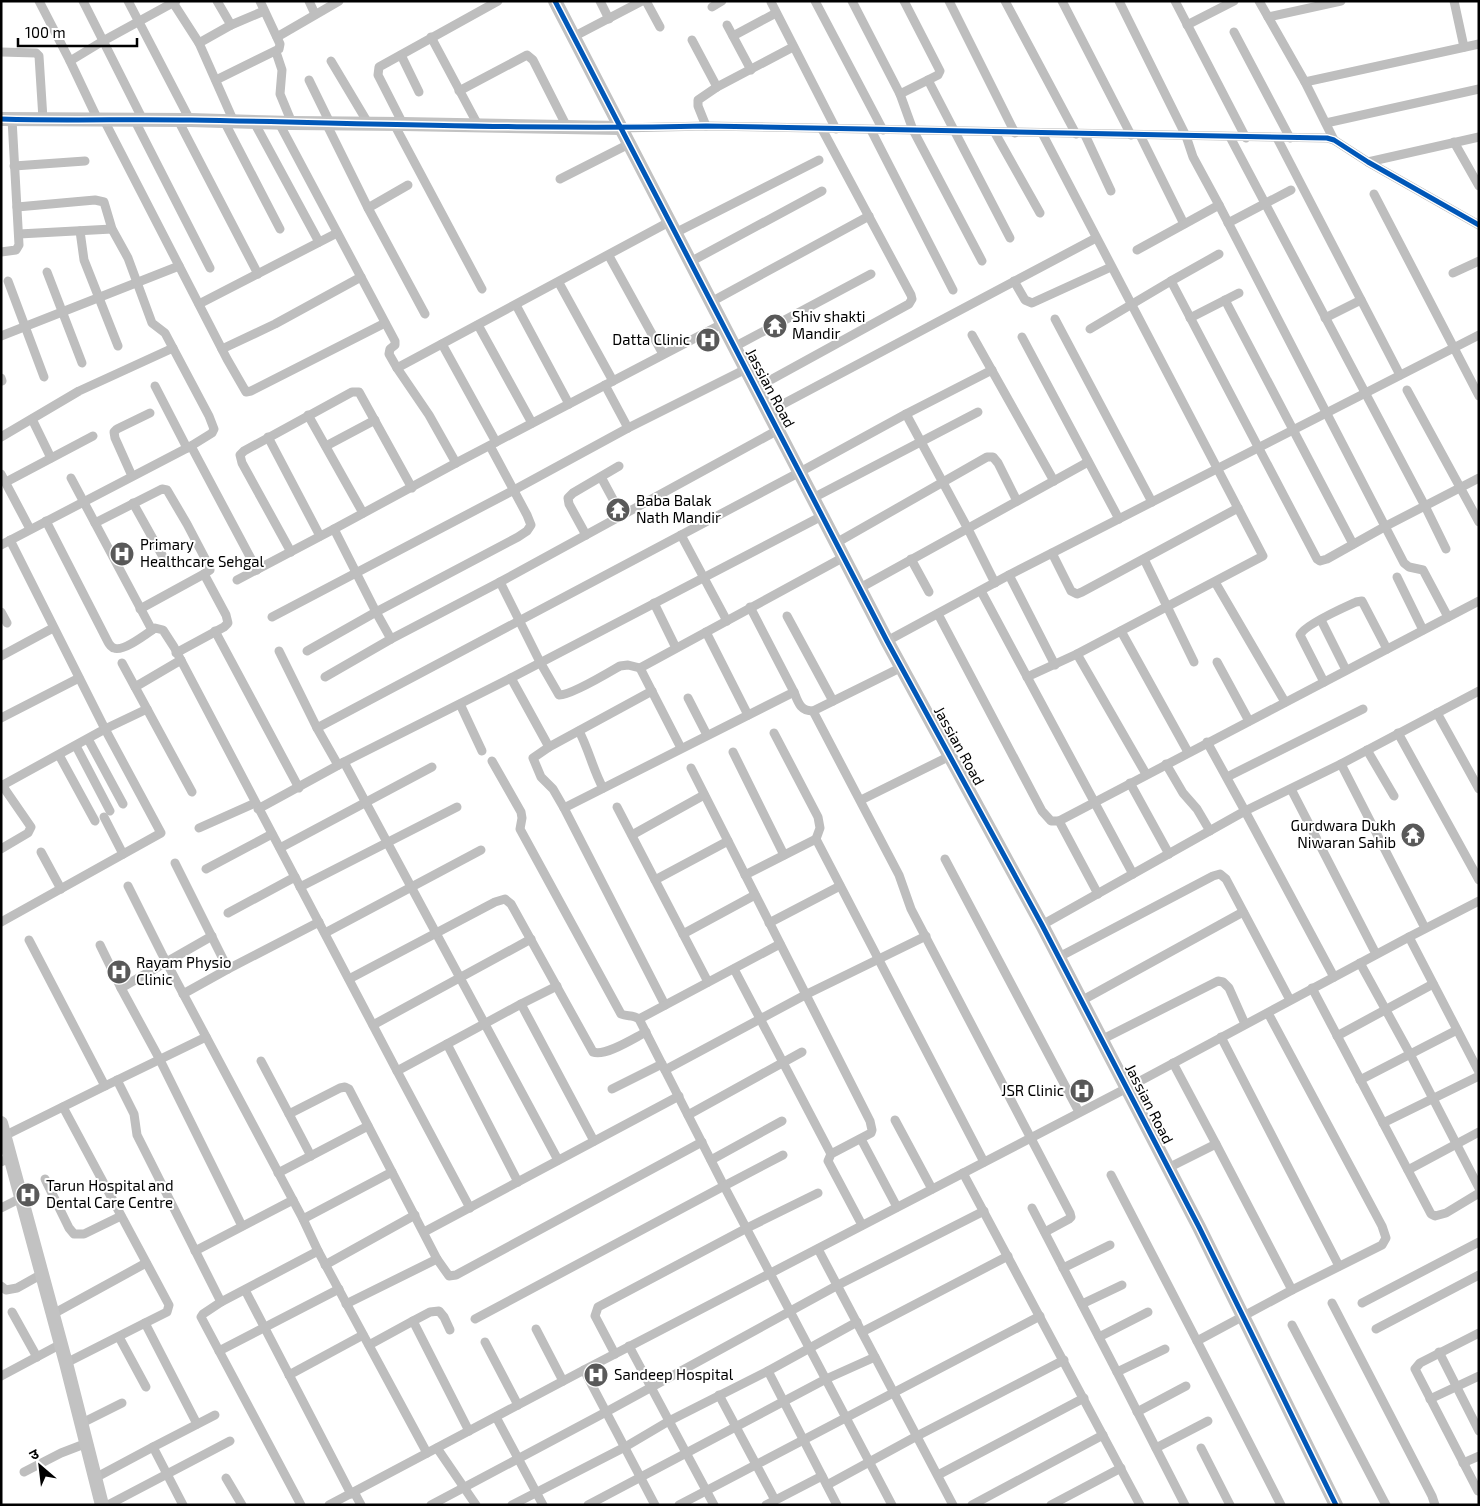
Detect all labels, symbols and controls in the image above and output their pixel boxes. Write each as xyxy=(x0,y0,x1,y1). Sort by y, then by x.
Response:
scale bar xyxy=(18,15,136,47)
text: 100 m xyxy=(25,23,66,41)
place label: Shiv shakti Mandir xyxy=(792,307,865,342)
temple icon: Shiv shakti Mandir xyxy=(762,313,788,339)
hospital icon: Datta Clinic xyxy=(695,327,721,353)
place label: Datta Clinic xyxy=(612,330,690,348)
street label: Jassian Road xyxy=(742,345,799,430)
place label: Baba Balak Nath Mandir xyxy=(636,491,721,526)
temple icon: Baba Balak Nath Mandir xyxy=(605,497,631,523)
place label: Primary Healthcare Sehgal xyxy=(140,535,265,570)
hospital icon: Primary Healthcare Sehgal xyxy=(109,541,135,567)
street label: Jassian Road xyxy=(931,703,989,788)
place label: Gurdwara Dukh Niwaran Sahib xyxy=(1291,816,1396,851)
temple icon: Gurdwara Dukh Niwaran Sahib xyxy=(1400,822,1426,848)
place label: Rayam Physio Clinic xyxy=(136,953,231,988)
hospital icon: Rayam Physio Clinic xyxy=(106,959,132,985)
street label: Jassian Road xyxy=(1122,1061,1178,1146)
hospital icon: JSR Clinic xyxy=(1069,1078,1095,1104)
place label: JSR Clinic xyxy=(1001,1081,1064,1099)
place label: Tarun Hospital and Dental Care Centre xyxy=(46,1176,174,1211)
hospital icon: Tarun Hospital and Dental Care Centre xyxy=(15,1182,41,1208)
hospital icon: Sandeep Hospital xyxy=(583,1362,609,1388)
place label: Sandeep Hospital xyxy=(614,1365,734,1383)
north arrow xyxy=(15,1441,65,1491)
text: उ xyxy=(26,1444,42,1464)

